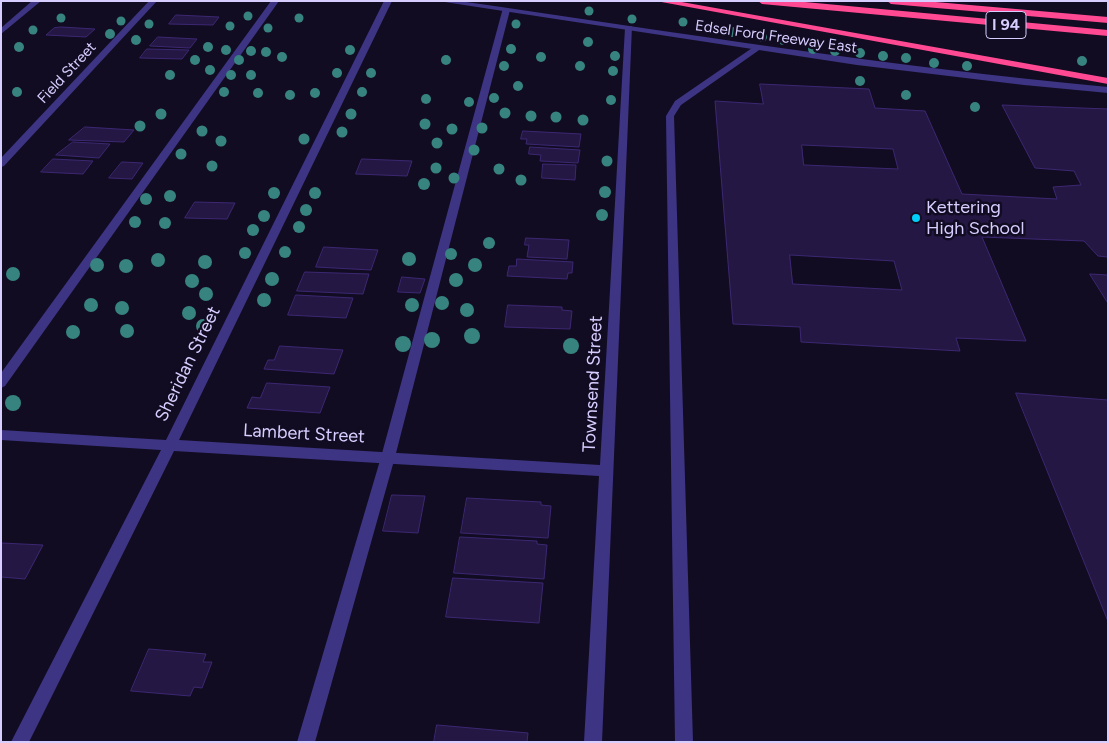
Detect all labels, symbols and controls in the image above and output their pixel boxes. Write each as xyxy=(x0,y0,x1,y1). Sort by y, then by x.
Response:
road number: I 94 xyxy=(986,12,1026,38)
street label: Edsel Ford Freeway East xyxy=(694,17,858,57)
street label: Field Street xyxy=(34,38,100,108)
place label: Kettering High School xyxy=(926,197,1024,240)
marker: Kettering High School xyxy=(910,212,922,224)
street label: Sheridan Street xyxy=(151,303,225,425)
street label: Townsend Street xyxy=(579,315,607,453)
street label: Lambert Street xyxy=(243,420,365,448)

